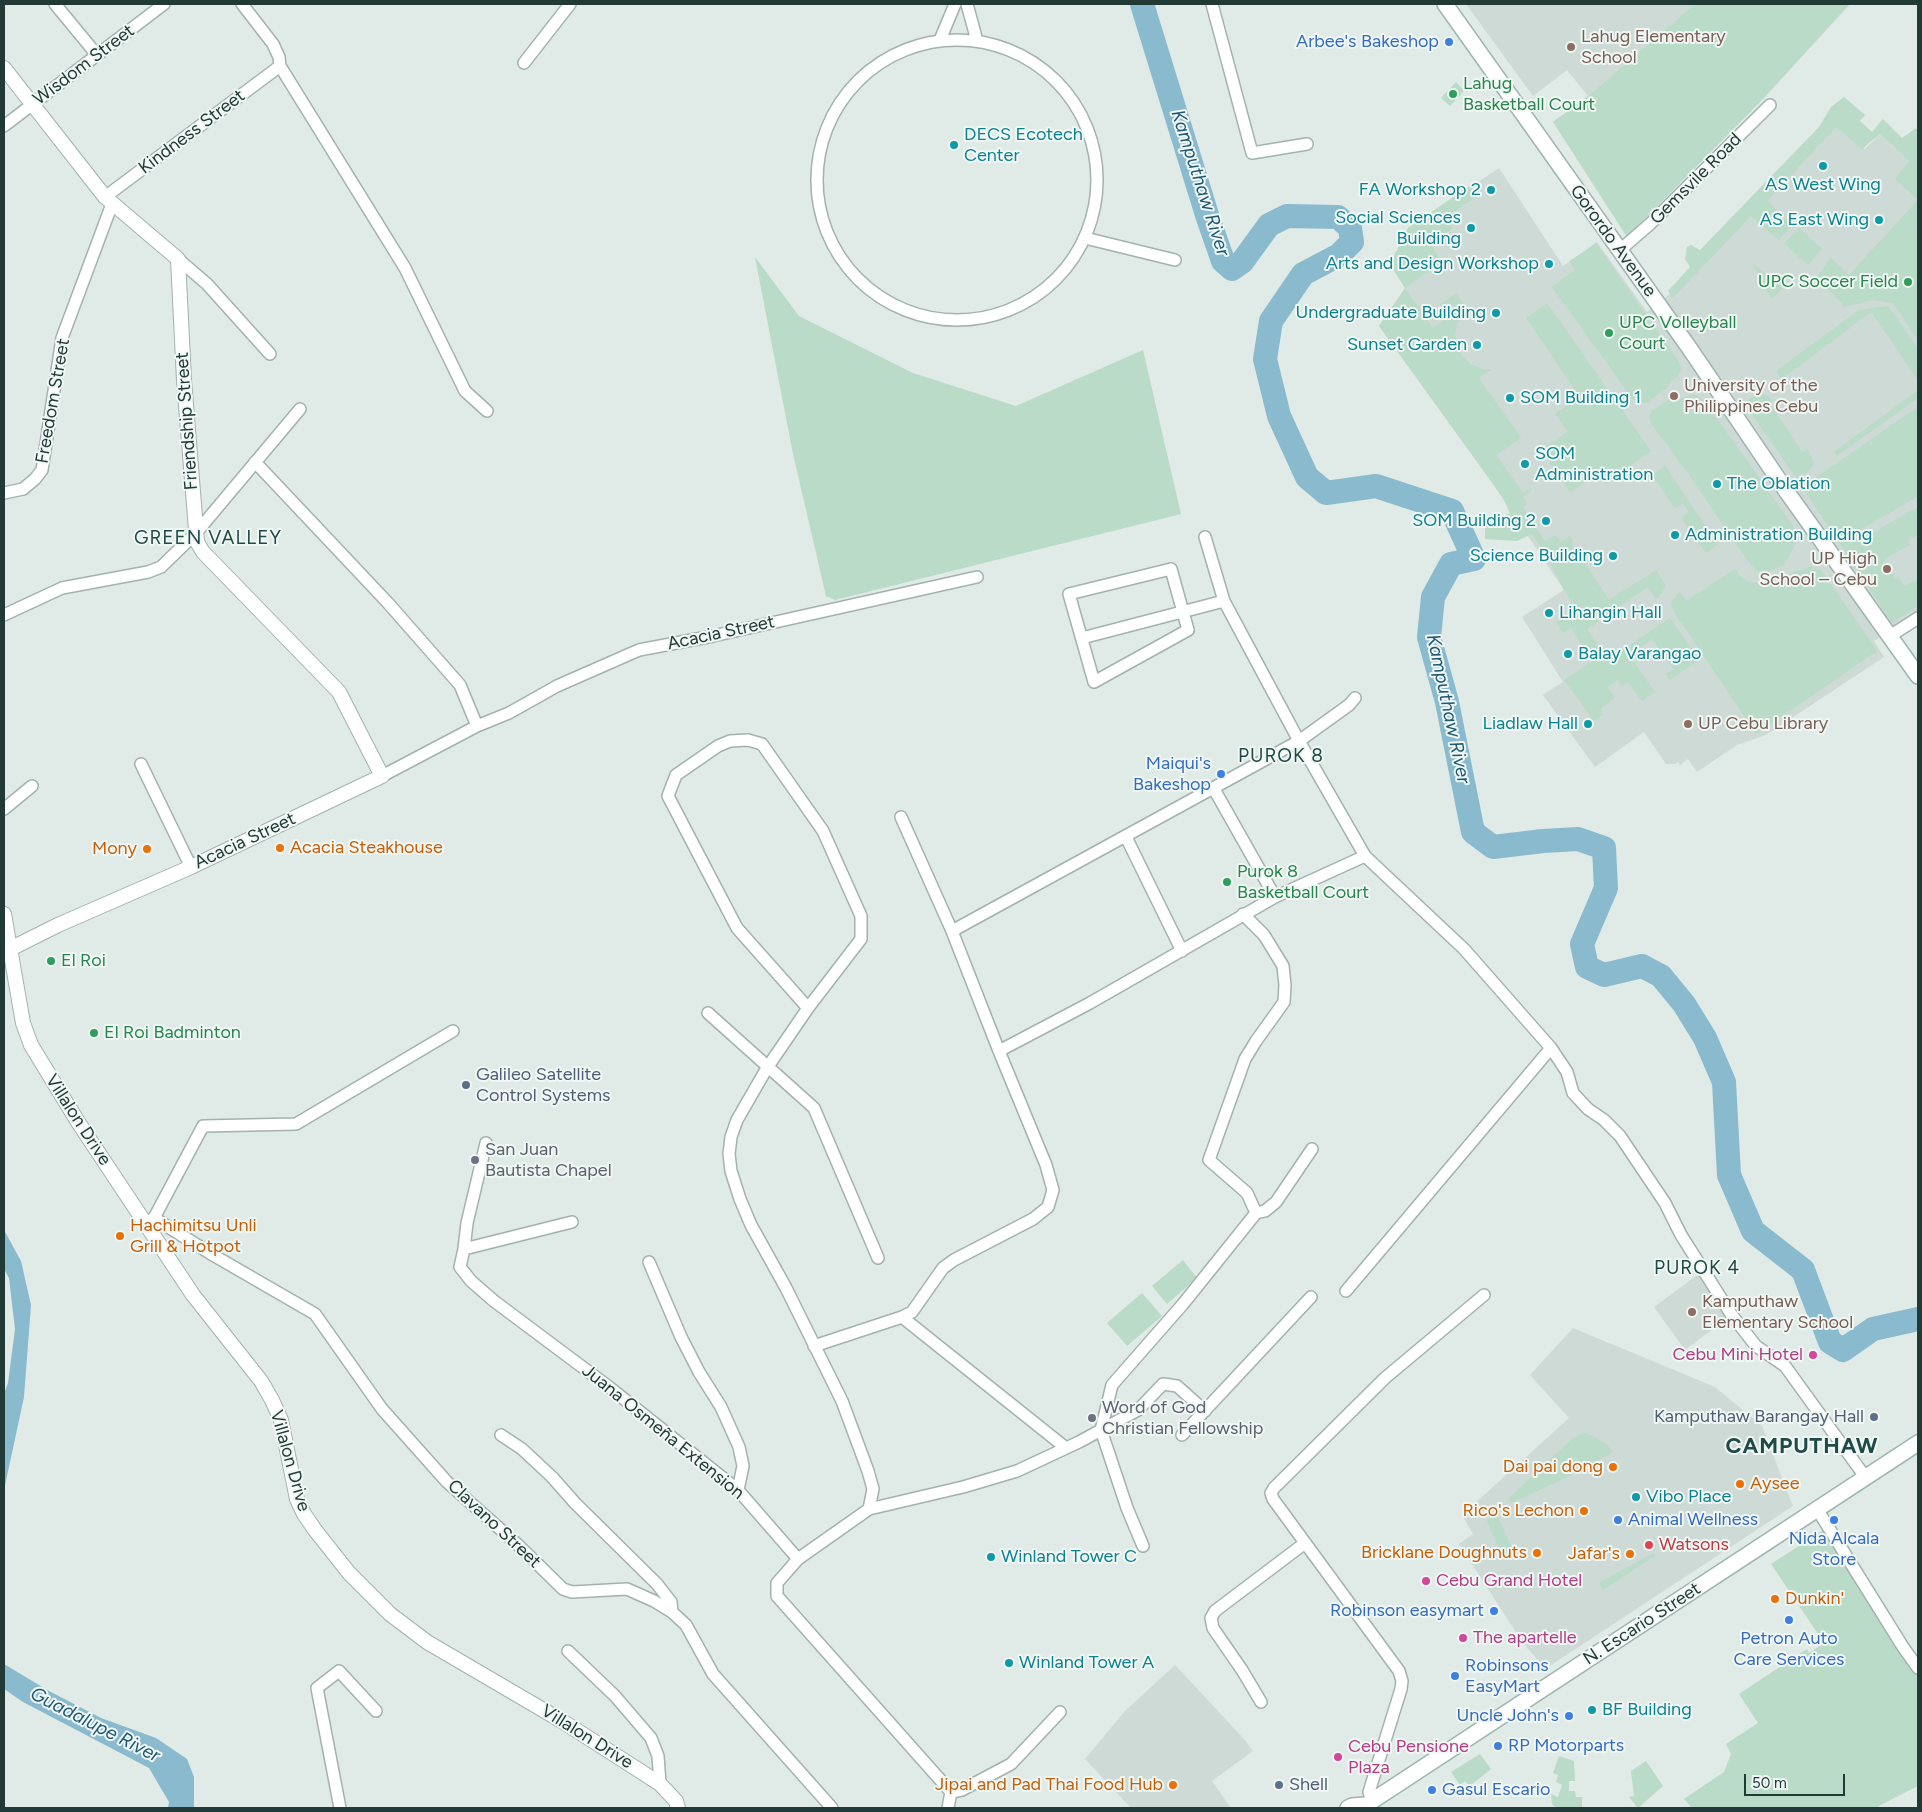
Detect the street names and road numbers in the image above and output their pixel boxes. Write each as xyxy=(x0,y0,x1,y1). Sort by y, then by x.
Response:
street label: Wisdom Street xyxy=(29,20,139,110)
street label: Kindness Street xyxy=(135,85,249,179)
street label: Gemsvile Road xyxy=(1646,129,1746,229)
street label: Gorordo Avenue xyxy=(1565,181,1661,301)
street label: Freedom Street xyxy=(31,337,75,465)
street label: Friendship Street xyxy=(171,351,203,491)
street label: Acacia Street xyxy=(665,611,777,655)
street label: Acacia Street xyxy=(191,808,299,874)
street label: Villalon Drive xyxy=(41,1070,115,1170)
street label: Juana Osmeña Extension xyxy=(578,1360,748,1504)
street label: Villalon Drive xyxy=(265,1408,315,1514)
street label: Clavano Street xyxy=(443,1475,545,1573)
street label: N. Escario Street xyxy=(1579,1578,1705,1670)
street label: Villalon Drive xyxy=(537,1700,637,1774)

